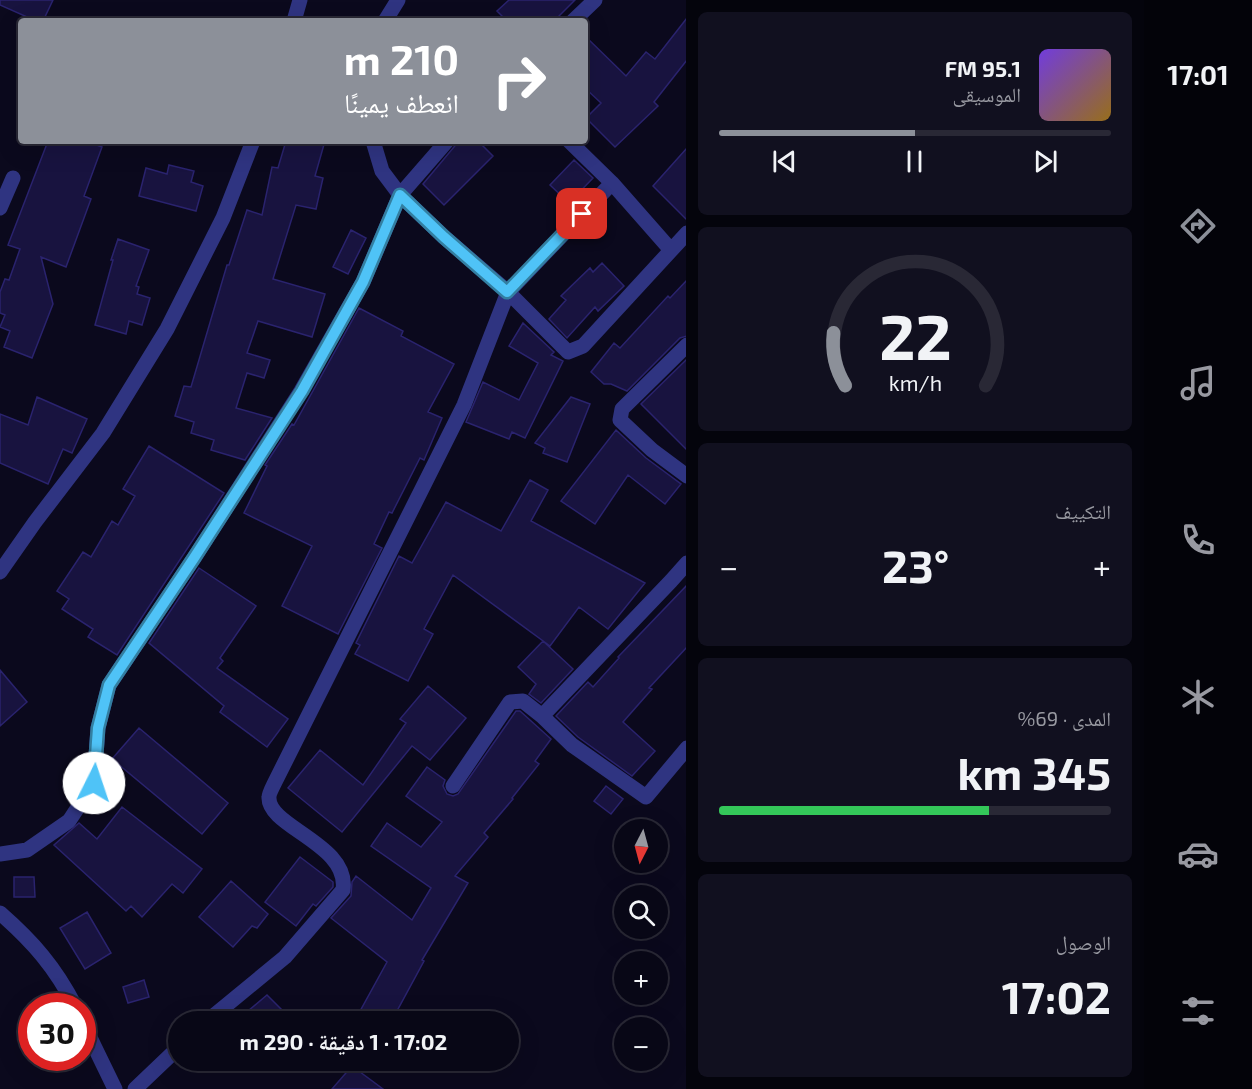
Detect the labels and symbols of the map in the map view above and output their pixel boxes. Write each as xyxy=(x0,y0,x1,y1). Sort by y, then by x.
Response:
pin xyxy=(556,188,607,239)
position arrow xyxy=(62,751,126,815)
north arrow xyxy=(614,819,668,873)
speed limit sign: 30 xyxy=(18,993,96,1071)

